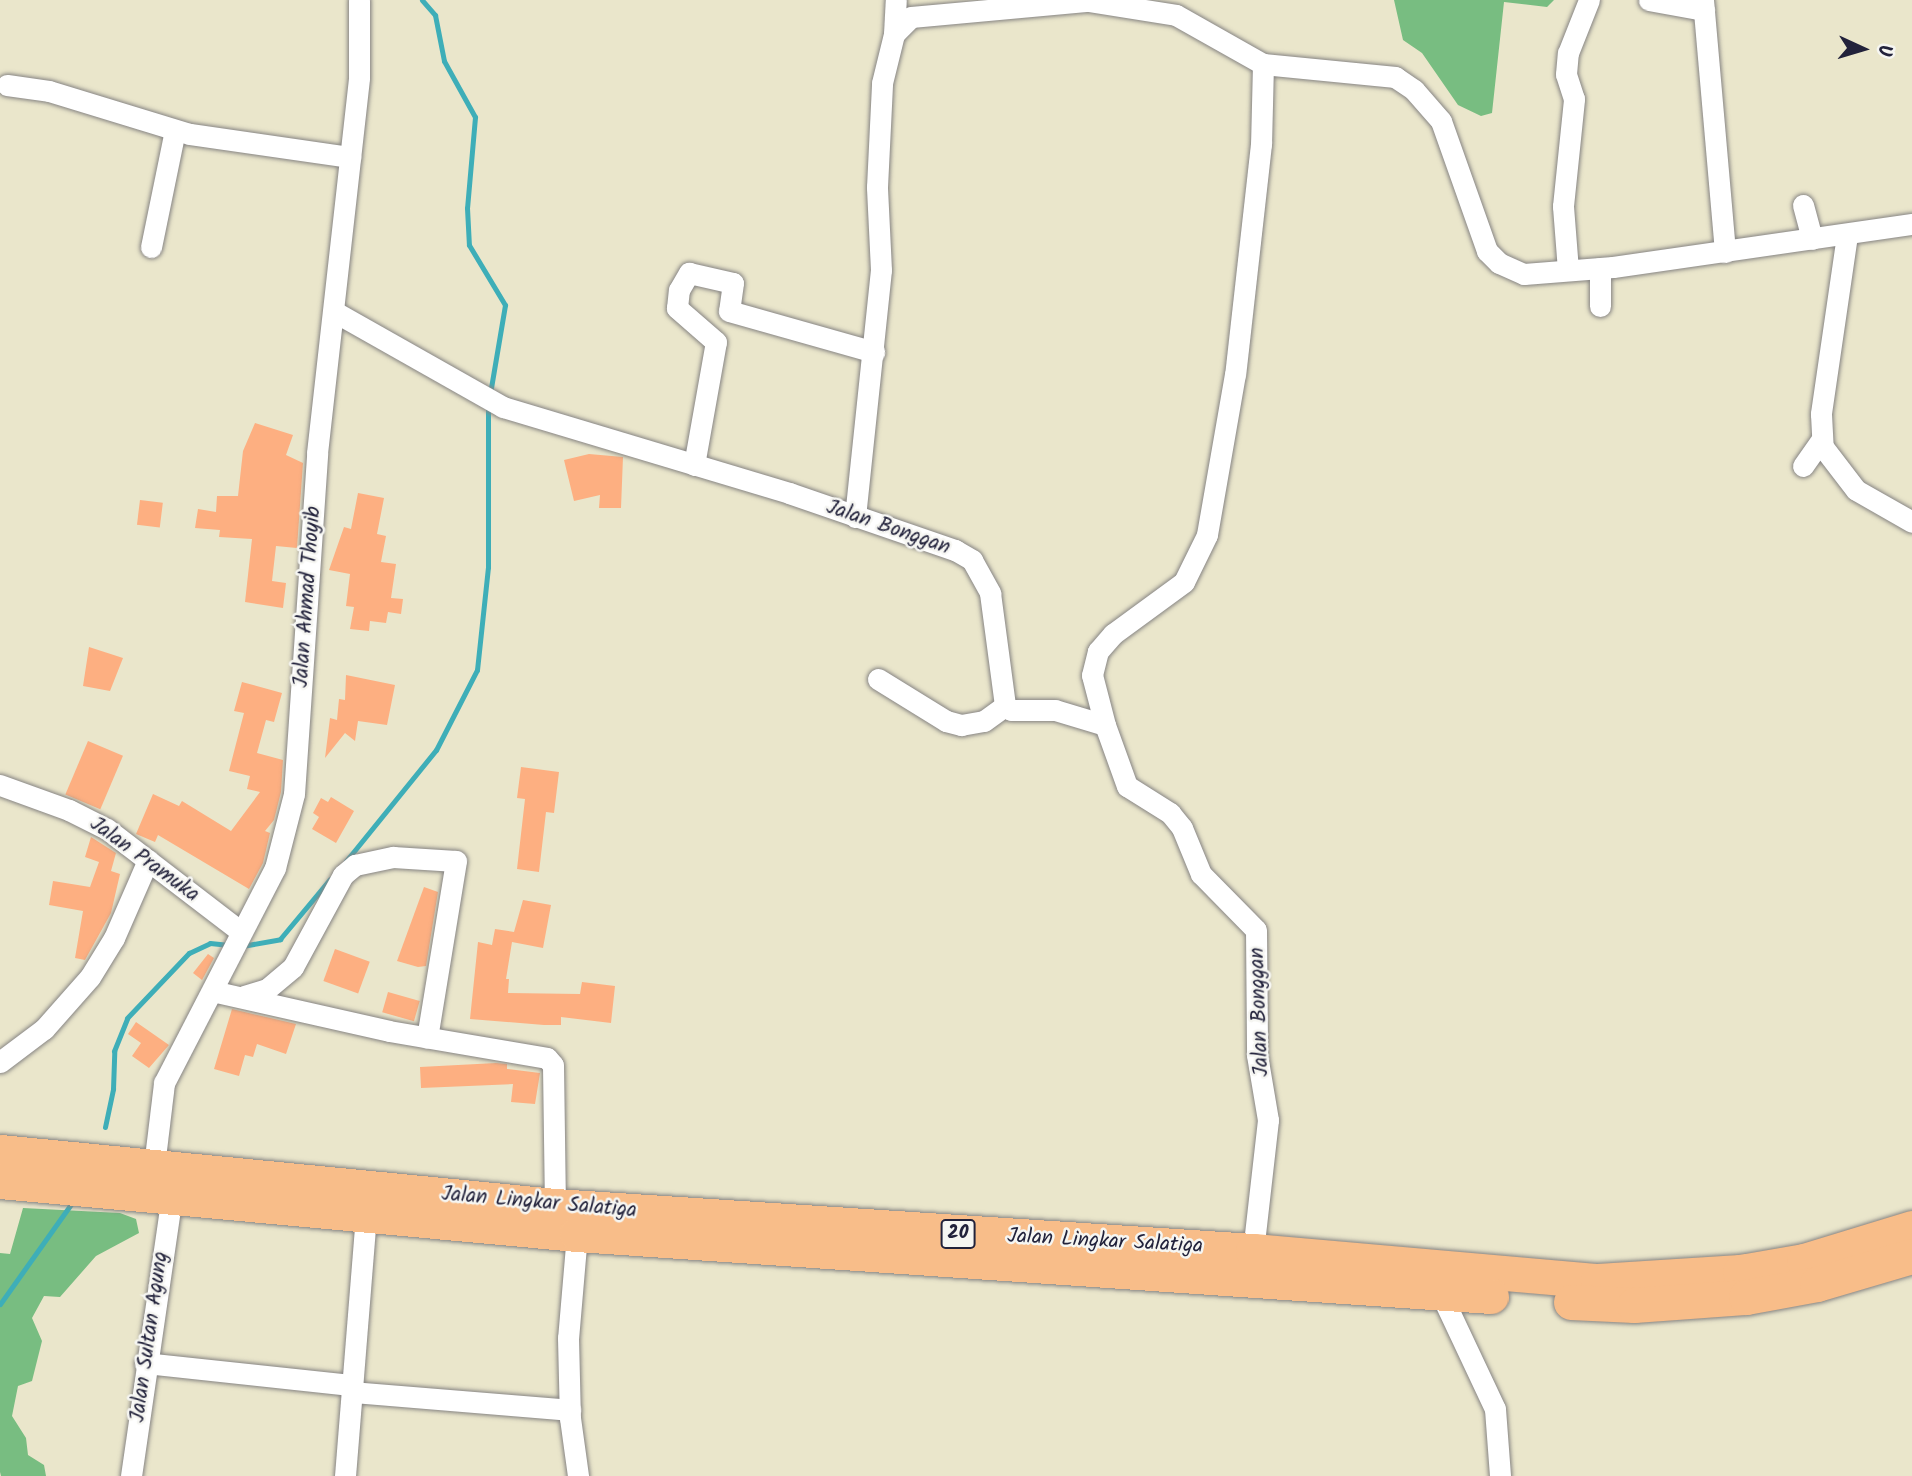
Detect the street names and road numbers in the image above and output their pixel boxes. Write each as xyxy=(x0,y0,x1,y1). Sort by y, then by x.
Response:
street label: Jalan Bonggan xyxy=(823,495,953,561)
street label: Jalan Ahmad Thoyib xyxy=(289,506,327,688)
street label: Jalan Pramuka xyxy=(84,812,204,908)
street label: Jalan Bonggan xyxy=(1245,947,1275,1077)
street label: Jalan Lingkar Salatiga xyxy=(440,1182,638,1224)
road number: 20 xyxy=(940,1218,976,1250)
street label: Jalan Lingkar Salatiga xyxy=(1007,1224,1203,1260)
street label: Jalan Sultan Agung xyxy=(126,1250,174,1424)

